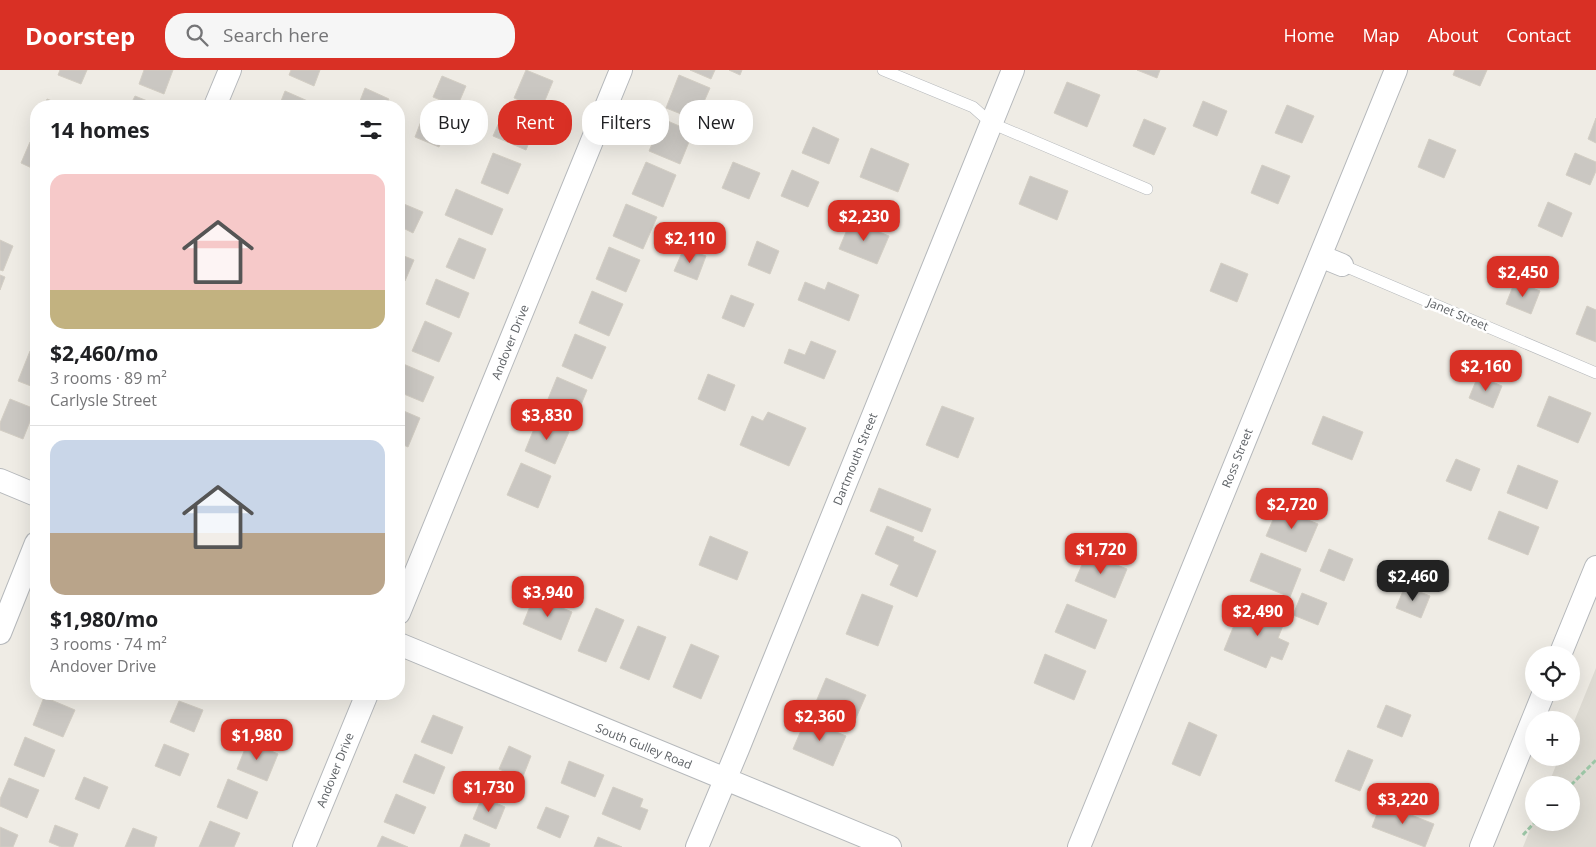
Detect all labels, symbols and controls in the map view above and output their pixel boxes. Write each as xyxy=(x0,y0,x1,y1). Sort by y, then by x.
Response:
search box xyxy=(165,13,515,58)
text: Doorstep xyxy=(25,19,135,52)
icon: search xyxy=(183,21,211,49)
text: Search here xyxy=(223,22,329,48)
text: Home xyxy=(1284,23,1334,47)
text: Map xyxy=(1362,23,1400,47)
text: About xyxy=(1428,23,1478,47)
text: Contact xyxy=(1506,23,1571,47)
chip: Buy xyxy=(420,100,488,145)
chip: Rent xyxy=(498,100,572,145)
chip: Filters xyxy=(582,100,669,145)
chip: New xyxy=(679,100,753,145)
text: 14 homes xyxy=(50,116,150,144)
icon: filters xyxy=(357,116,385,144)
pin: $2,230 xyxy=(823,200,905,242)
text: $2,230 xyxy=(839,205,889,227)
icon: home xyxy=(173,207,263,297)
pin: $2,110 xyxy=(649,222,731,264)
text: $2,110 xyxy=(665,227,715,249)
pin: $2,450 xyxy=(1482,256,1564,298)
text: $2,450 xyxy=(1498,261,1548,283)
street label: Janet Street xyxy=(1424,293,1491,335)
street label: Andover Drive xyxy=(487,302,533,382)
text: $2,460/mo xyxy=(50,339,158,367)
pin: $2,160 xyxy=(1445,350,1527,392)
text: $2,160 xyxy=(1461,355,1511,377)
text: 3 rooms · 89 m² xyxy=(50,367,167,389)
text: Carlysle Street xyxy=(50,389,157,411)
pin: $3,830 xyxy=(506,398,588,441)
text: $3,830 xyxy=(522,404,572,426)
street label: Dartmouth Street xyxy=(829,410,881,508)
street label: Ross Street xyxy=(1217,426,1257,490)
icon: home xyxy=(173,472,263,562)
pin: $2,720 xyxy=(1251,488,1333,530)
text: $2,720 xyxy=(1267,493,1317,515)
pin: $1,720 xyxy=(1060,532,1142,575)
text: $1,720 xyxy=(1076,538,1126,560)
pin: $2,460 xyxy=(1372,560,1454,602)
text: $2,460 xyxy=(1388,565,1438,587)
pin: $3,940 xyxy=(507,576,589,618)
text: $3,940 xyxy=(523,581,573,603)
pin: $2,490 xyxy=(1217,594,1299,637)
text: $2,490 xyxy=(1233,600,1283,622)
text: $1,980/mo xyxy=(50,605,158,633)
text: 3 rooms · 74 m² xyxy=(50,633,167,655)
map controls xyxy=(1525,646,1580,831)
button: locate xyxy=(1525,646,1580,701)
text: Andover Drive xyxy=(50,655,156,677)
pin: $2,360 xyxy=(779,700,861,742)
text: $2,360 xyxy=(795,705,845,727)
button: + xyxy=(1525,711,1580,766)
pin: $1,980 xyxy=(216,718,298,761)
street label: South Gulley Road xyxy=(593,719,695,773)
text: $1,980 xyxy=(232,724,282,746)
street label: Andover Drive xyxy=(312,730,358,810)
pin: $1,730 xyxy=(448,770,530,813)
text: $1,730 xyxy=(464,776,514,798)
button: − xyxy=(1525,776,1580,831)
pin: $3,220 xyxy=(1362,782,1444,825)
text: $3,220 xyxy=(1378,788,1428,810)

